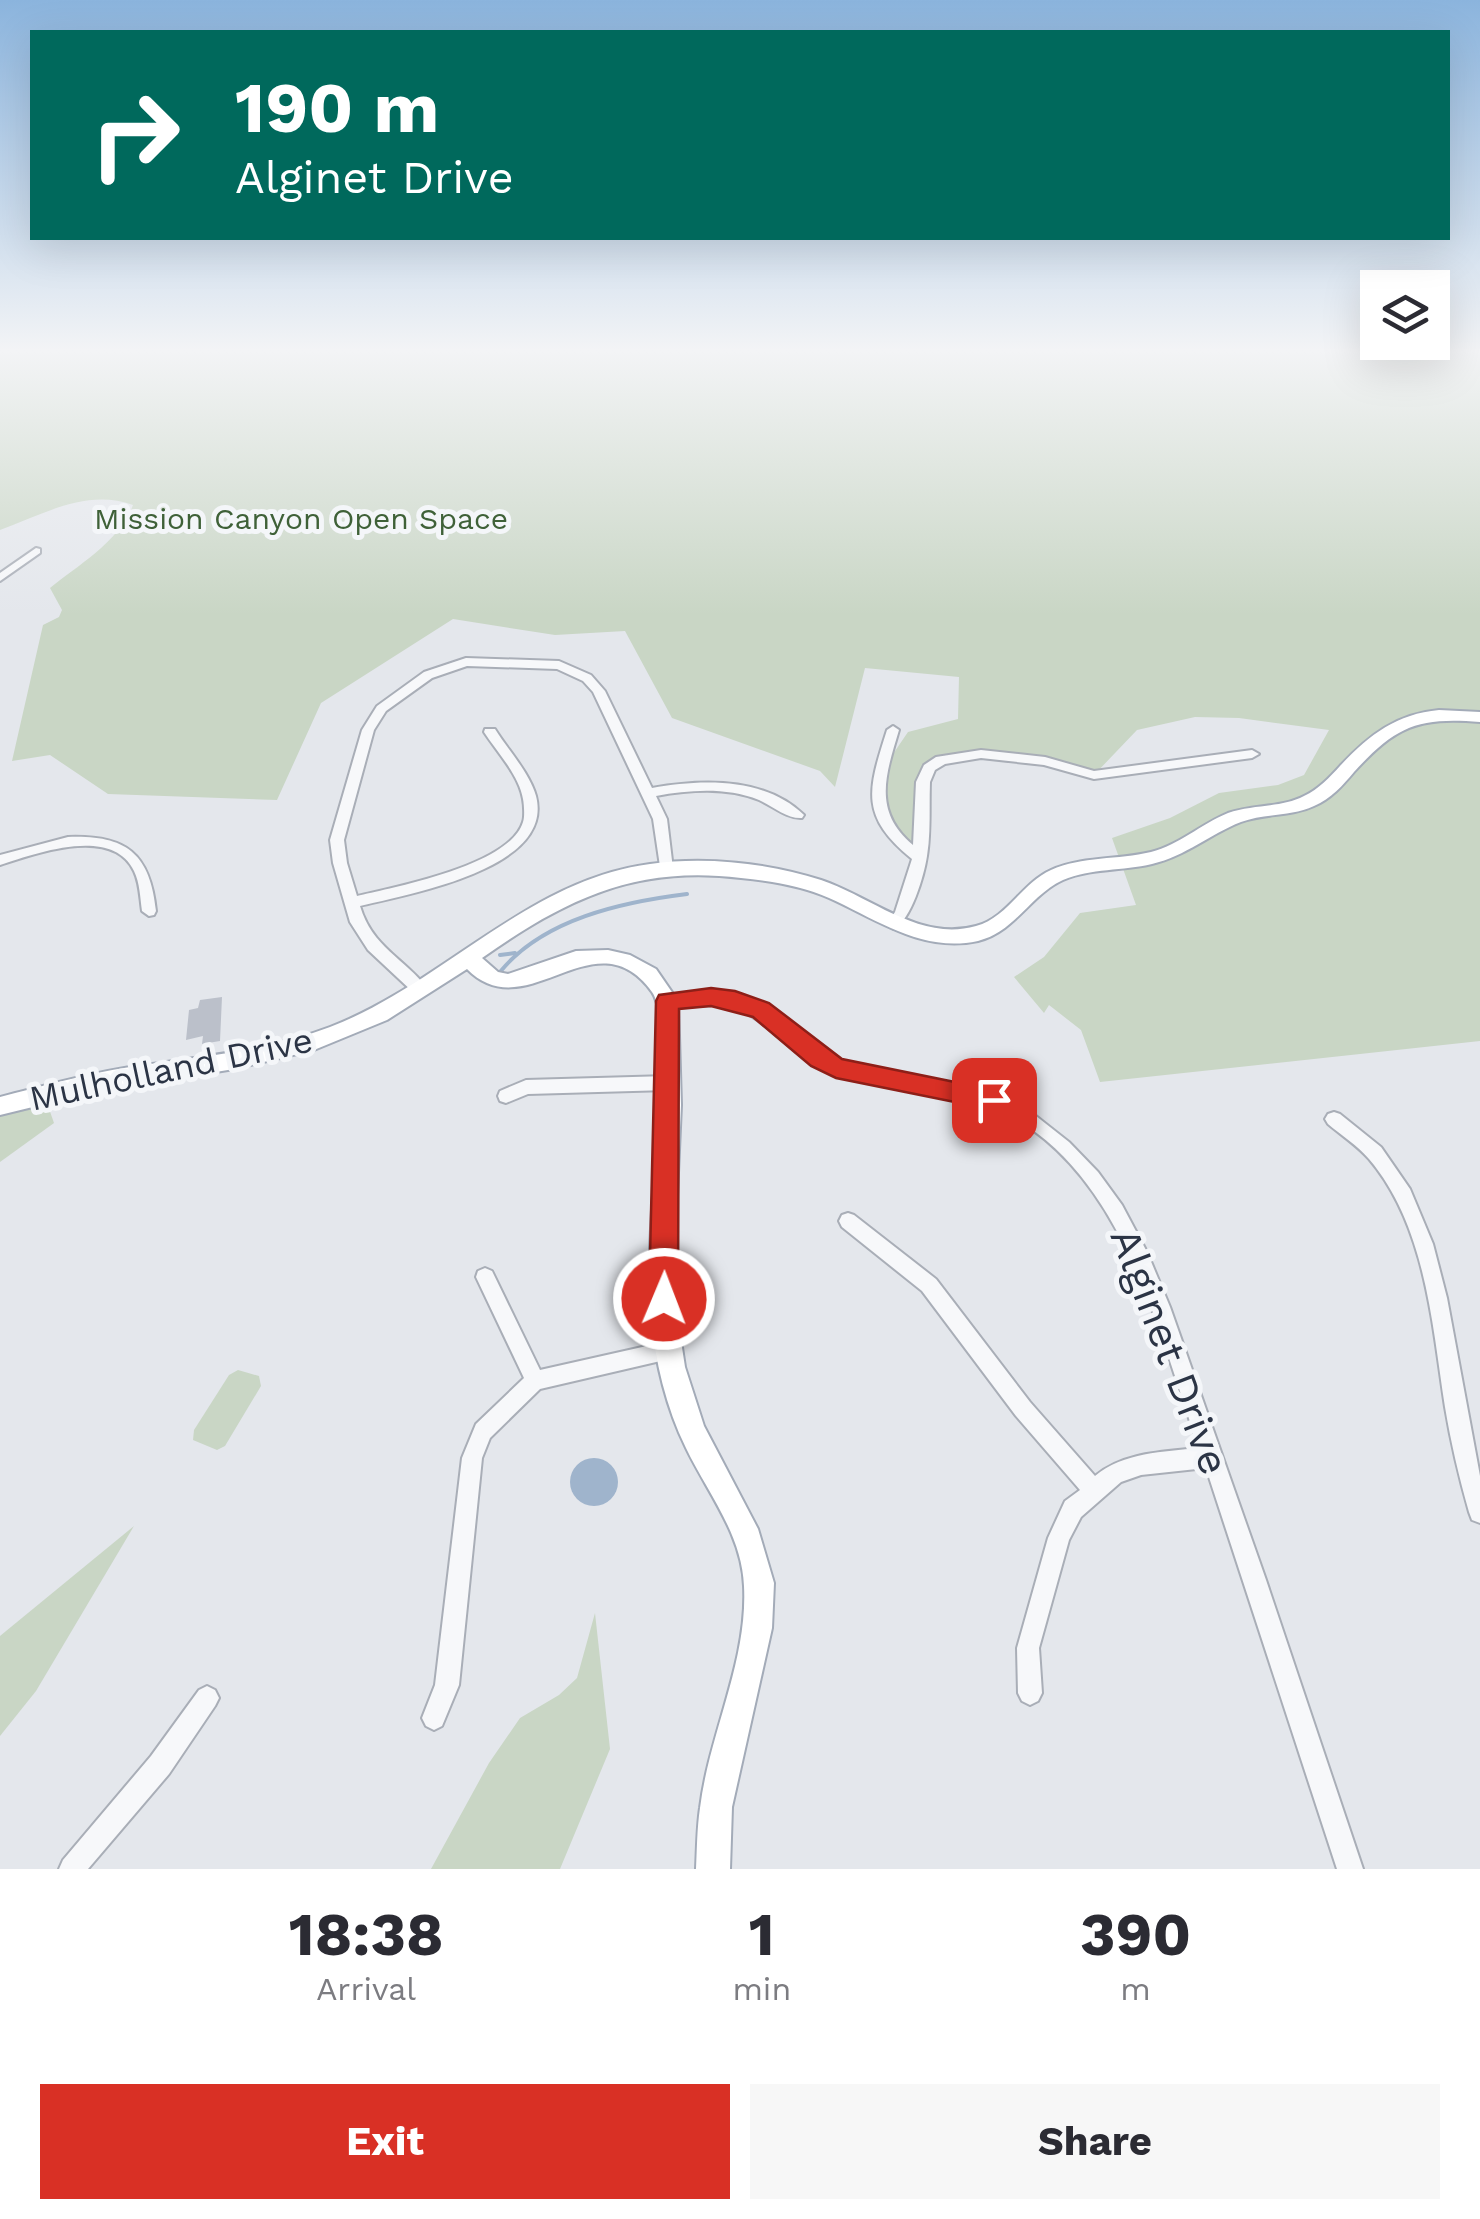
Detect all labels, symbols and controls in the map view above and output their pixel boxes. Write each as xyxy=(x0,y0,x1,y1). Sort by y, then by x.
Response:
text: 190 m xyxy=(235,67,439,149)
icon: right xyxy=(70,70,200,200)
text: Alginet Drive xyxy=(235,151,514,204)
map controls xyxy=(1360,270,1450,360)
button: layers xyxy=(1360,270,1450,360)
park label: Mission Canyon Open Space xyxy=(94,501,508,536)
street label: Mulholland Drive xyxy=(26,1018,316,1120)
pin xyxy=(952,1058,1037,1143)
icon: arrive xyxy=(967,1073,1022,1128)
street label: Alginet Drive xyxy=(1101,1221,1239,1481)
position arrow xyxy=(612,1247,716,1351)
text: 18:38 xyxy=(289,1899,444,1970)
text: 1 xyxy=(749,1899,775,1970)
text: 390 xyxy=(1080,1899,1191,1970)
text: Arrival xyxy=(316,1970,416,2008)
text: min xyxy=(732,1970,791,2008)
text: m xyxy=(1120,1970,1151,2008)
button: Exit xyxy=(40,2084,730,2199)
button: Share xyxy=(750,2084,1440,2199)

